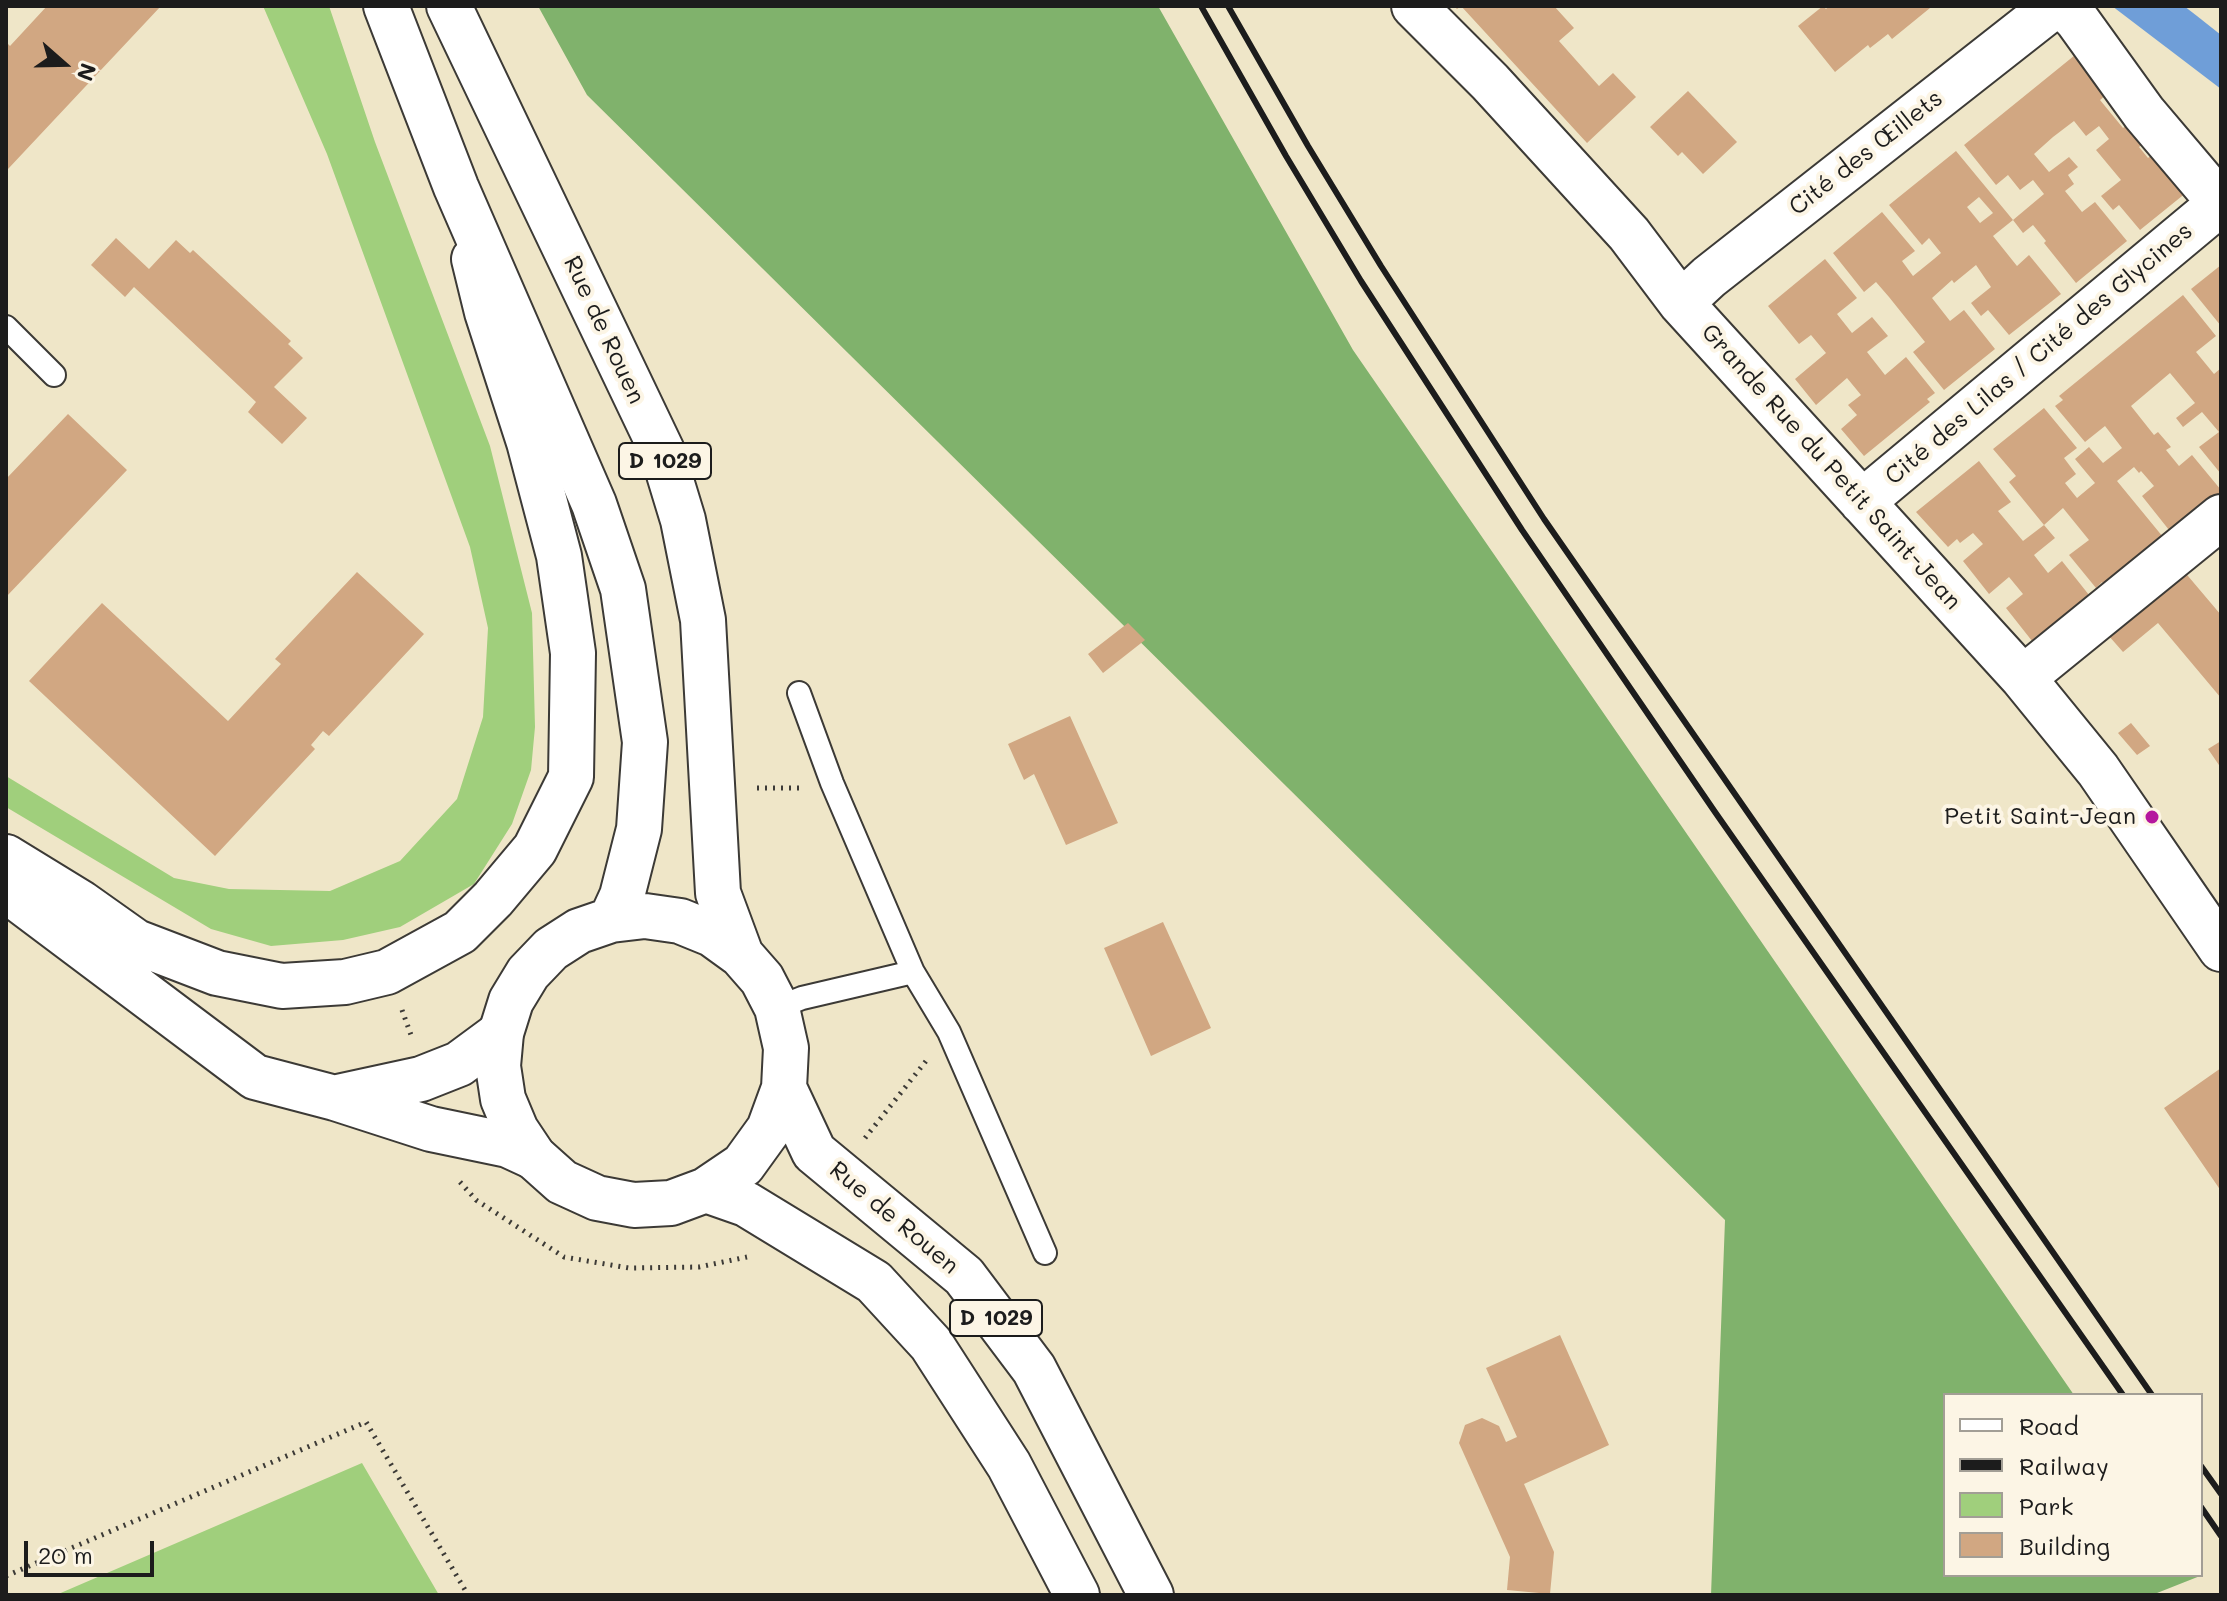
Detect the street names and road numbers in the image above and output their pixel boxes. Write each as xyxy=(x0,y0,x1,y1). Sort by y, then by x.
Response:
street label: Cité des Œillets xyxy=(1783,84,1949,222)
street label: Cité des Lilas / Cité des Glycines xyxy=(1880,217,2198,491)
street label: Rue de Rouen xyxy=(557,252,651,408)
street label: Grande Rue du Petit Saint-Jean xyxy=(1695,318,1967,616)
road number: D 1029 xyxy=(619,443,711,479)
street label: Rue de Rouen xyxy=(824,1156,964,1280)
road number: D 1029 xyxy=(950,1300,1042,1336)

